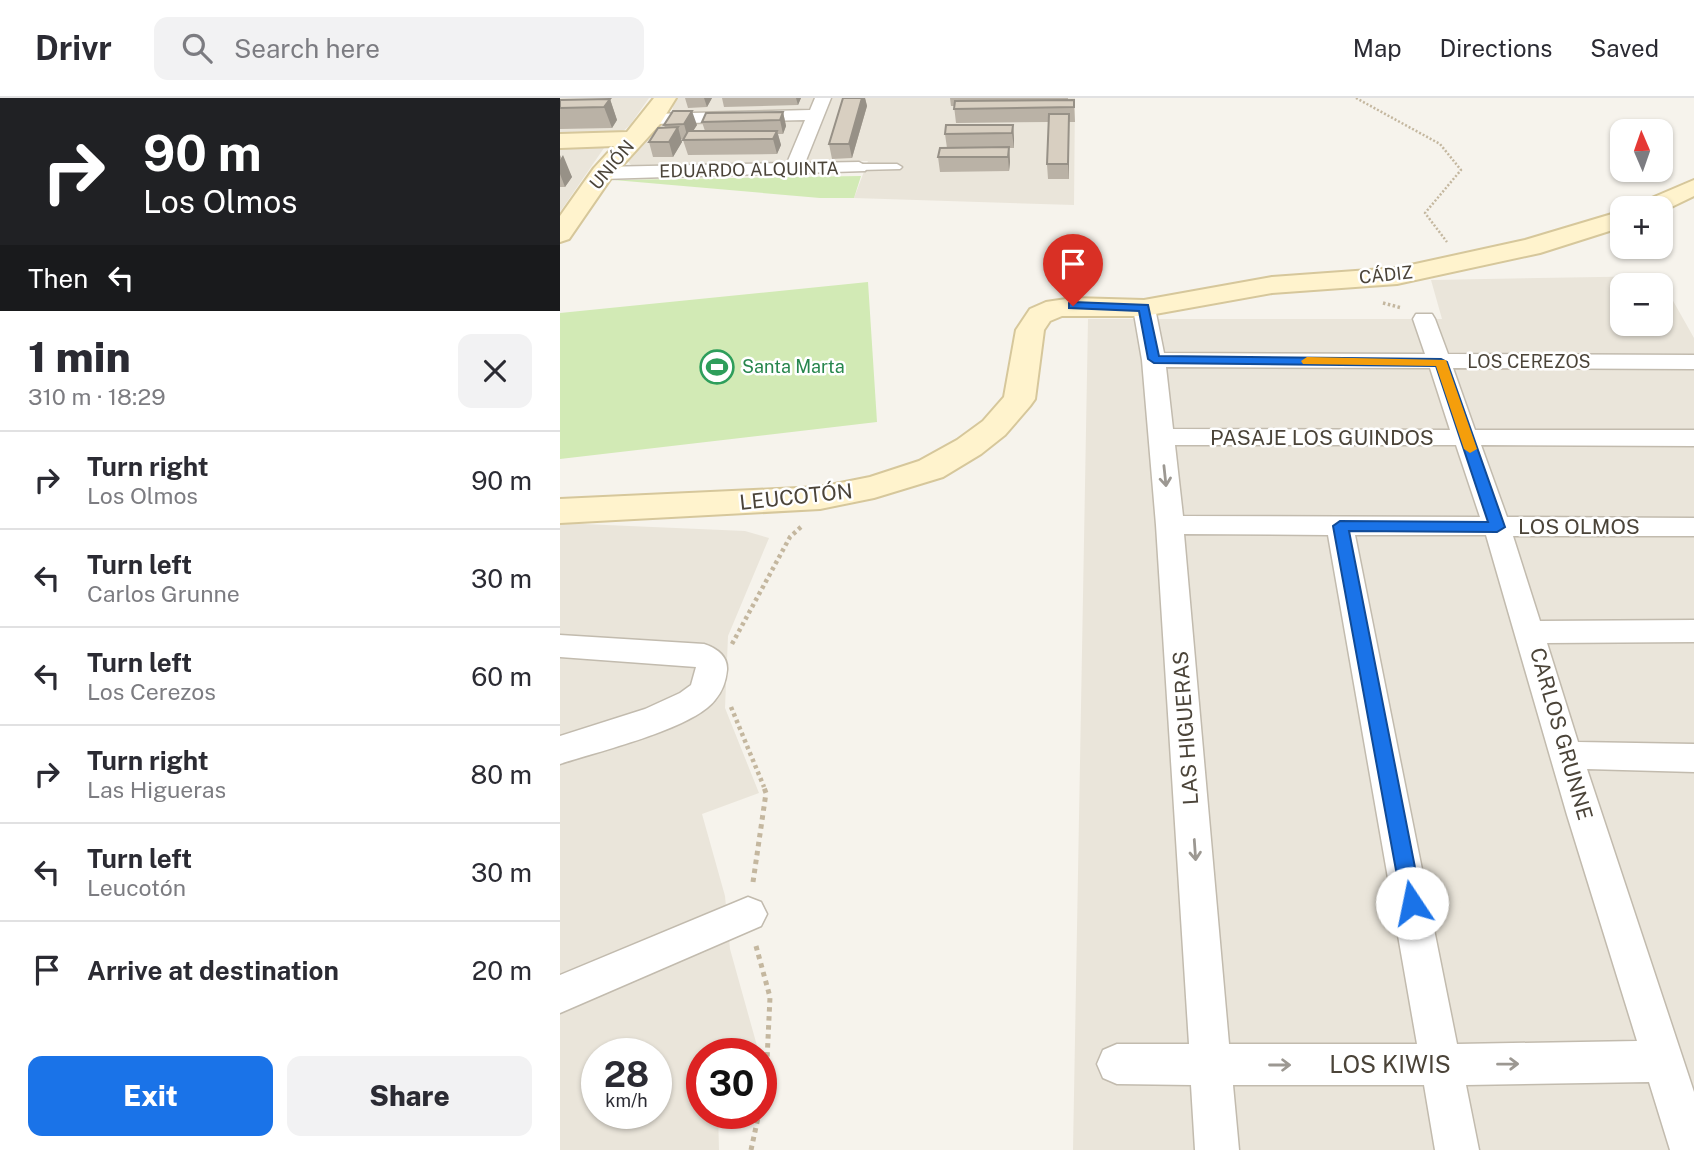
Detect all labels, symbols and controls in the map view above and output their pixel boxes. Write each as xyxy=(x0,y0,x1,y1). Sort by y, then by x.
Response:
search box xyxy=(154,17,644,80)
text: Drivr xyxy=(35,29,112,67)
icon: search xyxy=(178,29,216,67)
text: Search here xyxy=(234,33,380,64)
text: Map xyxy=(1353,34,1402,62)
text: Directions xyxy=(1440,34,1552,62)
text: Saved xyxy=(1590,34,1659,62)
north arrow xyxy=(1610,119,1673,182)
map controls xyxy=(1610,119,1673,336)
text: 90 m xyxy=(143,124,262,182)
icon: right xyxy=(28,126,119,217)
street label: UNIÓN xyxy=(584,135,638,194)
street label: EDUARDO ALQUINTA xyxy=(659,157,839,182)
text: Los Olmos xyxy=(143,183,297,220)
button: + xyxy=(1610,196,1673,259)
pin xyxy=(1043,234,1103,306)
icon: arrive xyxy=(1054,245,1092,283)
icon: left xyxy=(102,259,140,297)
street label: CÁDIZ xyxy=(1358,260,1414,288)
text: Then xyxy=(28,263,88,294)
button: − xyxy=(1610,273,1673,336)
text: 1 min xyxy=(28,332,131,381)
button: close xyxy=(458,334,532,408)
sports icon: Santa Marta xyxy=(698,348,736,386)
street label: LOS CEREZOS xyxy=(1467,351,1591,372)
place label: Santa Marta xyxy=(742,356,845,377)
text: 310 m · 18:29 xyxy=(28,383,166,410)
street label: PASAJE LOS GUINDOS xyxy=(1210,425,1434,450)
text: Turn right xyxy=(87,451,209,482)
icon: right xyxy=(28,461,66,499)
one-way arrow xyxy=(1159,464,1172,487)
text: 90 m xyxy=(471,465,532,496)
street label: LEUCOTÓN xyxy=(738,478,854,515)
text: Los Olmos xyxy=(87,482,198,509)
street label: LOS OLMOS xyxy=(1518,514,1640,539)
text: Turn left xyxy=(87,549,192,580)
icon: left xyxy=(28,559,66,597)
text: 30 m xyxy=(471,563,532,594)
text: Carlos Grunne xyxy=(87,580,240,607)
street label: CARLOS GRUNNE xyxy=(1525,645,1598,823)
text: Turn left xyxy=(87,647,192,678)
street label: LAS HIGUERAS xyxy=(1168,650,1203,806)
icon: left xyxy=(28,657,66,695)
text: 60 m xyxy=(471,661,532,692)
text: Los Cerezos xyxy=(87,678,216,705)
text: Turn right xyxy=(87,745,209,776)
icon: right xyxy=(28,755,66,793)
text: 80 m xyxy=(471,759,532,790)
text: Las Higueras xyxy=(87,776,226,803)
one-way arrow xyxy=(1189,838,1202,860)
text: Turn left xyxy=(87,843,192,874)
icon: left xyxy=(28,853,66,891)
text: 30 m xyxy=(471,857,532,888)
position arrow xyxy=(1375,866,1449,940)
text: Leucotón xyxy=(87,874,186,901)
icon: arrive xyxy=(28,951,66,989)
text: Arrive at destination xyxy=(87,955,339,986)
text: 20 m xyxy=(472,955,532,986)
speed limit sign: 30 xyxy=(686,1038,777,1129)
street label: LOS KIWIS xyxy=(1329,1050,1451,1078)
text: 28 xyxy=(604,1054,649,1095)
button: Exit xyxy=(28,1056,273,1136)
button: Share xyxy=(287,1056,532,1136)
one-way arrow xyxy=(1496,1057,1519,1070)
one-way arrow xyxy=(1268,1058,1291,1072)
text: km/h xyxy=(605,1090,648,1111)

